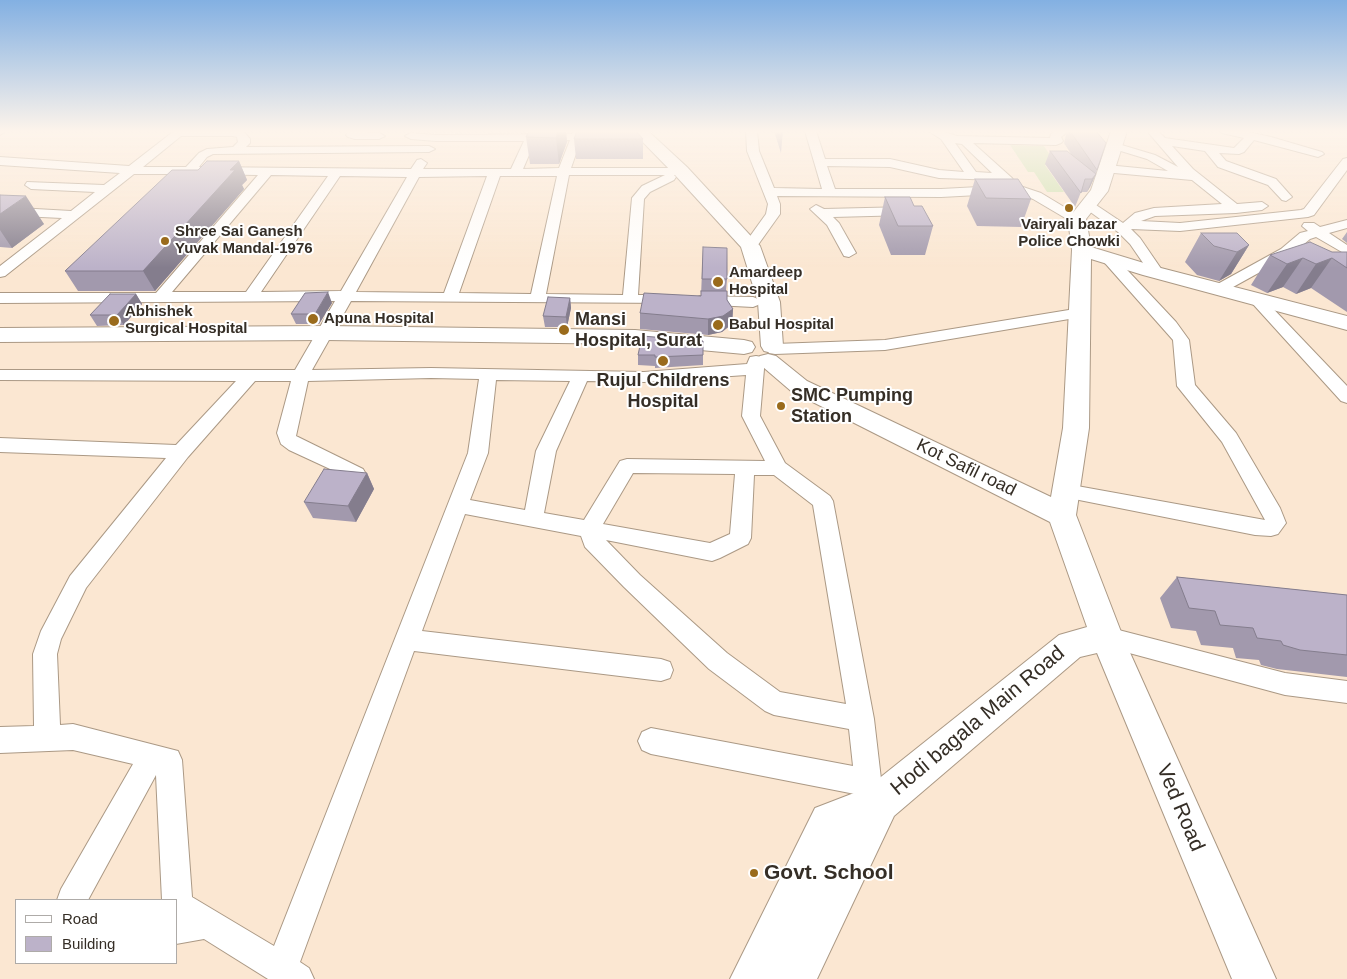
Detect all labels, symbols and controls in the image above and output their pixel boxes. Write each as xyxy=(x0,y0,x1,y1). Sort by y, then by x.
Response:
marker: Vairyali bazar Police Chowki xyxy=(1063,202,1075,214)
place label: Vairyali bazar Police Chowki xyxy=(1018,216,1120,251)
place label: Shree Sai Ganesh Yuvak Mandal-1976 xyxy=(175,223,313,258)
marker: Shree Sai Ganesh Yuvak Mandal-1976 xyxy=(159,235,171,247)
place label: Amardeep Hospital xyxy=(729,264,802,299)
marker: Amardeep Hospital xyxy=(711,275,725,289)
place label: Abhishek Surgical Hospital xyxy=(125,303,248,338)
place label: Mansi Hospital, Surat xyxy=(575,309,702,352)
place label: Apuna Hospital xyxy=(324,310,434,328)
marker: Apuna Hospital xyxy=(306,312,320,326)
marker: Abhishek Surgical Hospital xyxy=(107,314,121,328)
place label: Babul Hospital xyxy=(729,316,834,334)
marker: Babul Hospital xyxy=(711,318,725,332)
marker: Mansi Hospital, Surat xyxy=(557,323,571,337)
marker: Rujul Childrens Hospital xyxy=(656,354,670,368)
place label: Rujul Childrens Hospital xyxy=(596,370,730,412)
place label: SMC Pumping Station xyxy=(791,385,913,428)
marker: SMC Pumping Station xyxy=(775,400,787,412)
street label: Kot Safil road xyxy=(913,435,1019,501)
street label: Hodi bagala Main Road xyxy=(886,641,1070,801)
street label: Ved Road xyxy=(1150,761,1210,855)
place label: Govt. School xyxy=(764,860,894,886)
marker: Govt. School xyxy=(748,867,760,879)
legend xyxy=(15,899,178,964)
text: Road xyxy=(62,910,98,927)
text: Building xyxy=(62,935,115,952)

